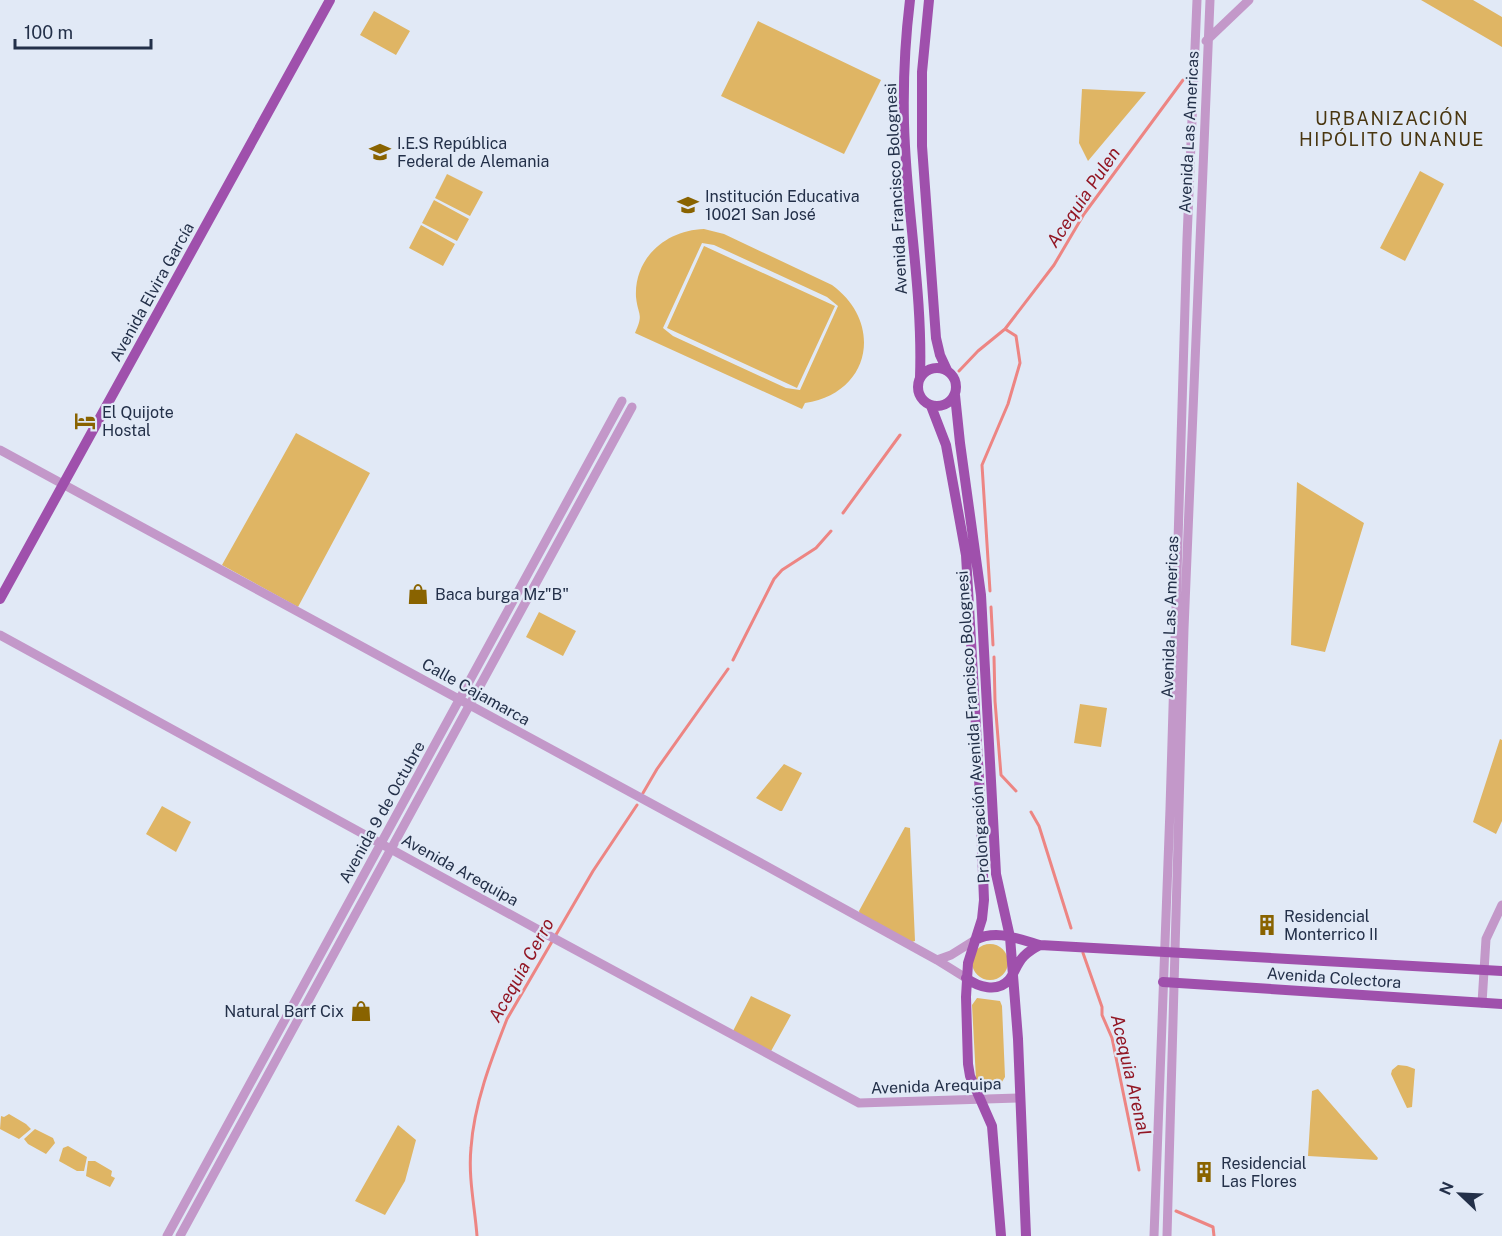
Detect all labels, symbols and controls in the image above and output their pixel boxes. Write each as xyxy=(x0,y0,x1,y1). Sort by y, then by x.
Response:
scale bar xyxy=(15,12,152,50)
text: 100 m xyxy=(24,22,73,43)
street label: Avenida Las Americas xyxy=(1175,50,1203,214)
street label: Avenida Francisco Bolognesi xyxy=(881,83,911,295)
district label: URBANIZACIÓN HIPÓLITO UNANUE xyxy=(1299,107,1485,150)
place label: I.E.S República Federal de Alemania xyxy=(397,134,549,171)
school or university icon: I.E.S República Federal de Alemania xyxy=(368,140,392,164)
water label: Acequia Pulen xyxy=(1042,143,1124,251)
place label: Institución Educativa 10021 San José xyxy=(705,187,860,224)
school or university icon: Institución Educativa 10021 San José xyxy=(676,193,700,217)
street label: Avenida Elvira García xyxy=(106,219,198,365)
place label: El Quijote Hostal xyxy=(102,403,174,440)
hotel icon: El Quijote Hostal xyxy=(73,409,97,433)
street label: Avenida Las Americas xyxy=(1158,535,1182,699)
street label: Prolongación Avenida Francisco Bolognesi xyxy=(953,570,993,884)
shop icon: Baca burga Mz"B" xyxy=(406,582,430,606)
place label: Baca burga Mz"B" xyxy=(435,585,569,604)
street label: Calle Cajamarca xyxy=(419,654,533,730)
street label: Avenida 9 de Octubre xyxy=(335,738,429,886)
street label: Avenida Arequipa xyxy=(398,830,522,910)
place label: Residencial Monterrico II xyxy=(1284,907,1378,944)
building icon: Residencial Monterrico II xyxy=(1255,913,1279,937)
water label: Acequia Cerro xyxy=(484,914,558,1025)
street label: Avenida Colectora xyxy=(1266,964,1402,992)
shop icon: Natural Barf Cix xyxy=(349,999,373,1023)
place label: Natural Barf Cix xyxy=(224,1002,344,1021)
water label: Acequia Arenal xyxy=(1107,1012,1155,1138)
street label: Avenida Arequipa xyxy=(870,1074,1002,1098)
place label: Residencial Las Flores xyxy=(1221,1154,1307,1191)
building icon: Residencial Las Flores xyxy=(1192,1160,1216,1184)
north arrow xyxy=(1430,1164,1490,1224)
text: N xyxy=(1435,1179,1458,1198)

